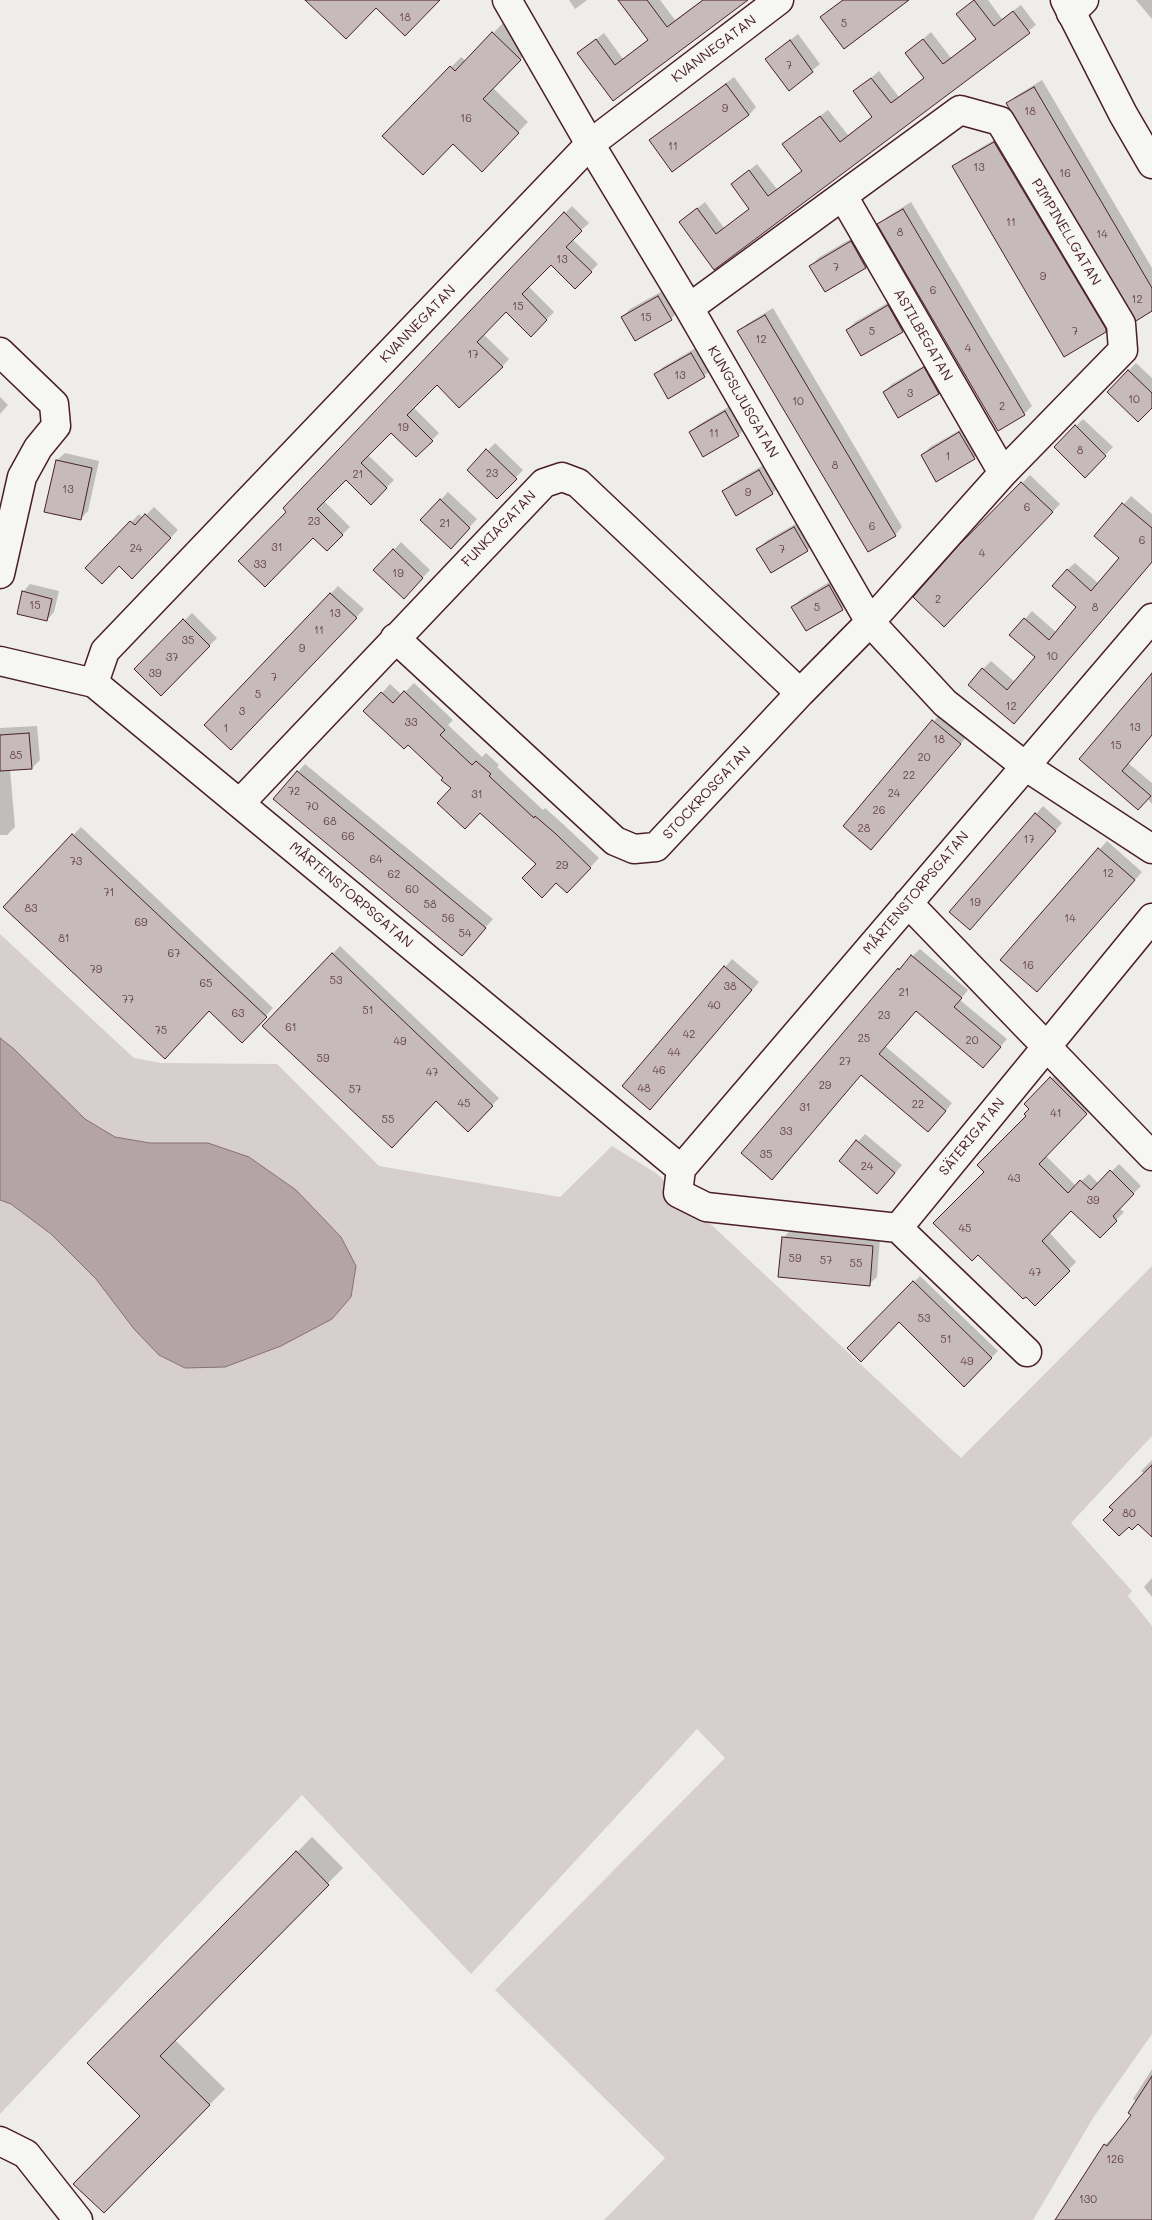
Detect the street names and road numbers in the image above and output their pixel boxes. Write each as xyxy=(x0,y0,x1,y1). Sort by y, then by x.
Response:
street label: KVANNEGATAN xyxy=(668,12,760,86)
street label: PIMPINELLGATAN xyxy=(1028,176,1104,288)
street label: KVANNEGATAN xyxy=(377,282,459,366)
street label: ASTILBEGATAN xyxy=(890,286,956,384)
street label: KUNGSLJUSGATAN xyxy=(704,343,782,461)
street label: FUNKIAGATAN xyxy=(458,487,540,571)
street label: STOCKROSGATAN xyxy=(660,743,754,843)
street label: MÅRTENSTORPSGATAN xyxy=(859,828,973,958)
street label: MÅRTENSTORPSGATAN xyxy=(286,838,416,952)
street label: SÄTERIGATAN xyxy=(936,1095,1008,1179)

